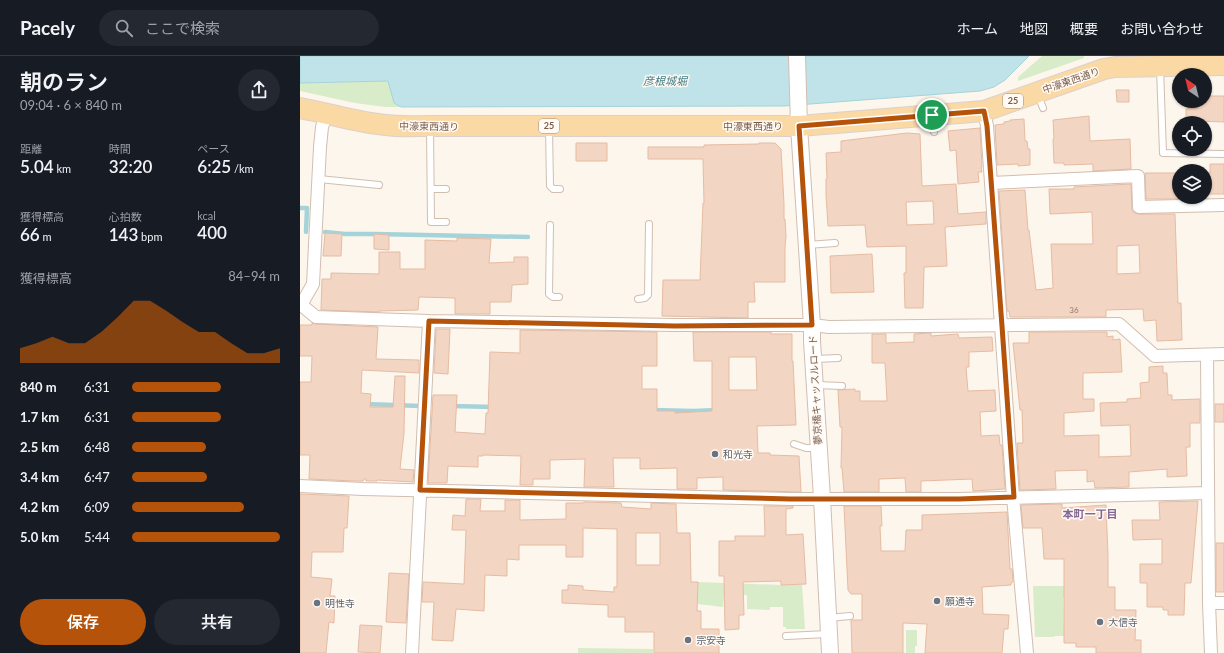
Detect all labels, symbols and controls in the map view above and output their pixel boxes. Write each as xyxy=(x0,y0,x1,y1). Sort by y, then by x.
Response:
search box xyxy=(99,10,379,46)
text: Pacely xyxy=(20,16,75,39)
icon: search xyxy=(113,17,135,39)
text: ここで検索 xyxy=(145,19,220,37)
text: ホーム xyxy=(956,20,998,37)
text: 地図 xyxy=(1020,20,1048,37)
text: 概要 xyxy=(1070,20,1098,37)
text: お問い合わせ xyxy=(1120,20,1204,37)
street label: 中濠東西通り xyxy=(1041,65,1101,95)
text: 朝のラン xyxy=(20,68,108,95)
north arrow xyxy=(1172,68,1212,108)
map controls xyxy=(1172,68,1212,204)
button: share xyxy=(238,69,280,111)
water label: 彦根城堀 xyxy=(643,74,689,87)
road number: 25 xyxy=(1003,94,1023,108)
text: 09:04 · 6 × 840 m xyxy=(20,97,122,113)
pin xyxy=(915,98,949,132)
icon: arrive xyxy=(921,104,943,126)
button: locate xyxy=(1172,116,1212,156)
street label: 中濠東西通り xyxy=(399,119,459,133)
road number: 25 xyxy=(539,119,559,133)
street label: 中濠東西通り xyxy=(723,120,783,132)
text: 距離 xyxy=(20,142,42,155)
text: 時間 xyxy=(109,142,131,155)
text: ペース xyxy=(197,142,230,155)
text: 5.04 xyxy=(20,156,54,177)
text: 32:20 xyxy=(109,156,152,177)
text: 6:25 xyxy=(197,156,231,177)
text: km xyxy=(54,162,71,175)
text: /km xyxy=(231,162,254,175)
button: layers xyxy=(1172,164,1212,204)
text: kcal xyxy=(197,209,216,222)
text: 獲得標高 xyxy=(20,210,64,223)
text: 心拍数 xyxy=(109,210,142,223)
text: 400 xyxy=(197,222,227,243)
text: 66 xyxy=(20,224,40,245)
text: 143 xyxy=(109,224,138,245)
text: m xyxy=(40,230,52,243)
text: bpm xyxy=(138,230,162,243)
text: 84–94 m xyxy=(228,268,280,284)
text: 獲得標高 xyxy=(20,270,72,286)
house number: 36 xyxy=(1069,305,1079,315)
street label: 夢京橋キャッスルロード xyxy=(806,335,824,445)
text: 840 m xyxy=(20,379,57,395)
text: 6:31 xyxy=(84,379,110,395)
text: 1.7 km xyxy=(20,409,59,425)
text: 6:31 xyxy=(84,409,110,425)
text: 2.5 km xyxy=(20,439,59,455)
text: 6:48 xyxy=(84,439,110,455)
place label: 和光寺 xyxy=(723,448,753,460)
marker: 和光寺 xyxy=(710,449,720,459)
text: 3.4 km xyxy=(20,469,59,485)
text: 6:47 xyxy=(84,469,110,485)
text: 4.2 km xyxy=(20,499,59,515)
text: 6:09 xyxy=(84,499,110,515)
district label: 本町一丁目 xyxy=(1063,507,1118,520)
text: 5.0 km xyxy=(20,529,59,545)
text: 5:44 xyxy=(84,529,110,545)
place label: 願通寺 xyxy=(945,595,975,607)
marker: 願通寺 xyxy=(932,596,942,606)
place label: 明性寺 xyxy=(325,597,355,609)
marker: 明性寺 xyxy=(312,598,322,608)
button: 保存 xyxy=(20,599,146,645)
button: 共有 xyxy=(154,599,280,645)
place label: 大信寺 xyxy=(1108,616,1138,628)
marker: 大信寺 xyxy=(1095,617,1105,627)
place label: 宗安寺 xyxy=(696,634,726,646)
marker: 宗安寺 xyxy=(683,635,693,645)

